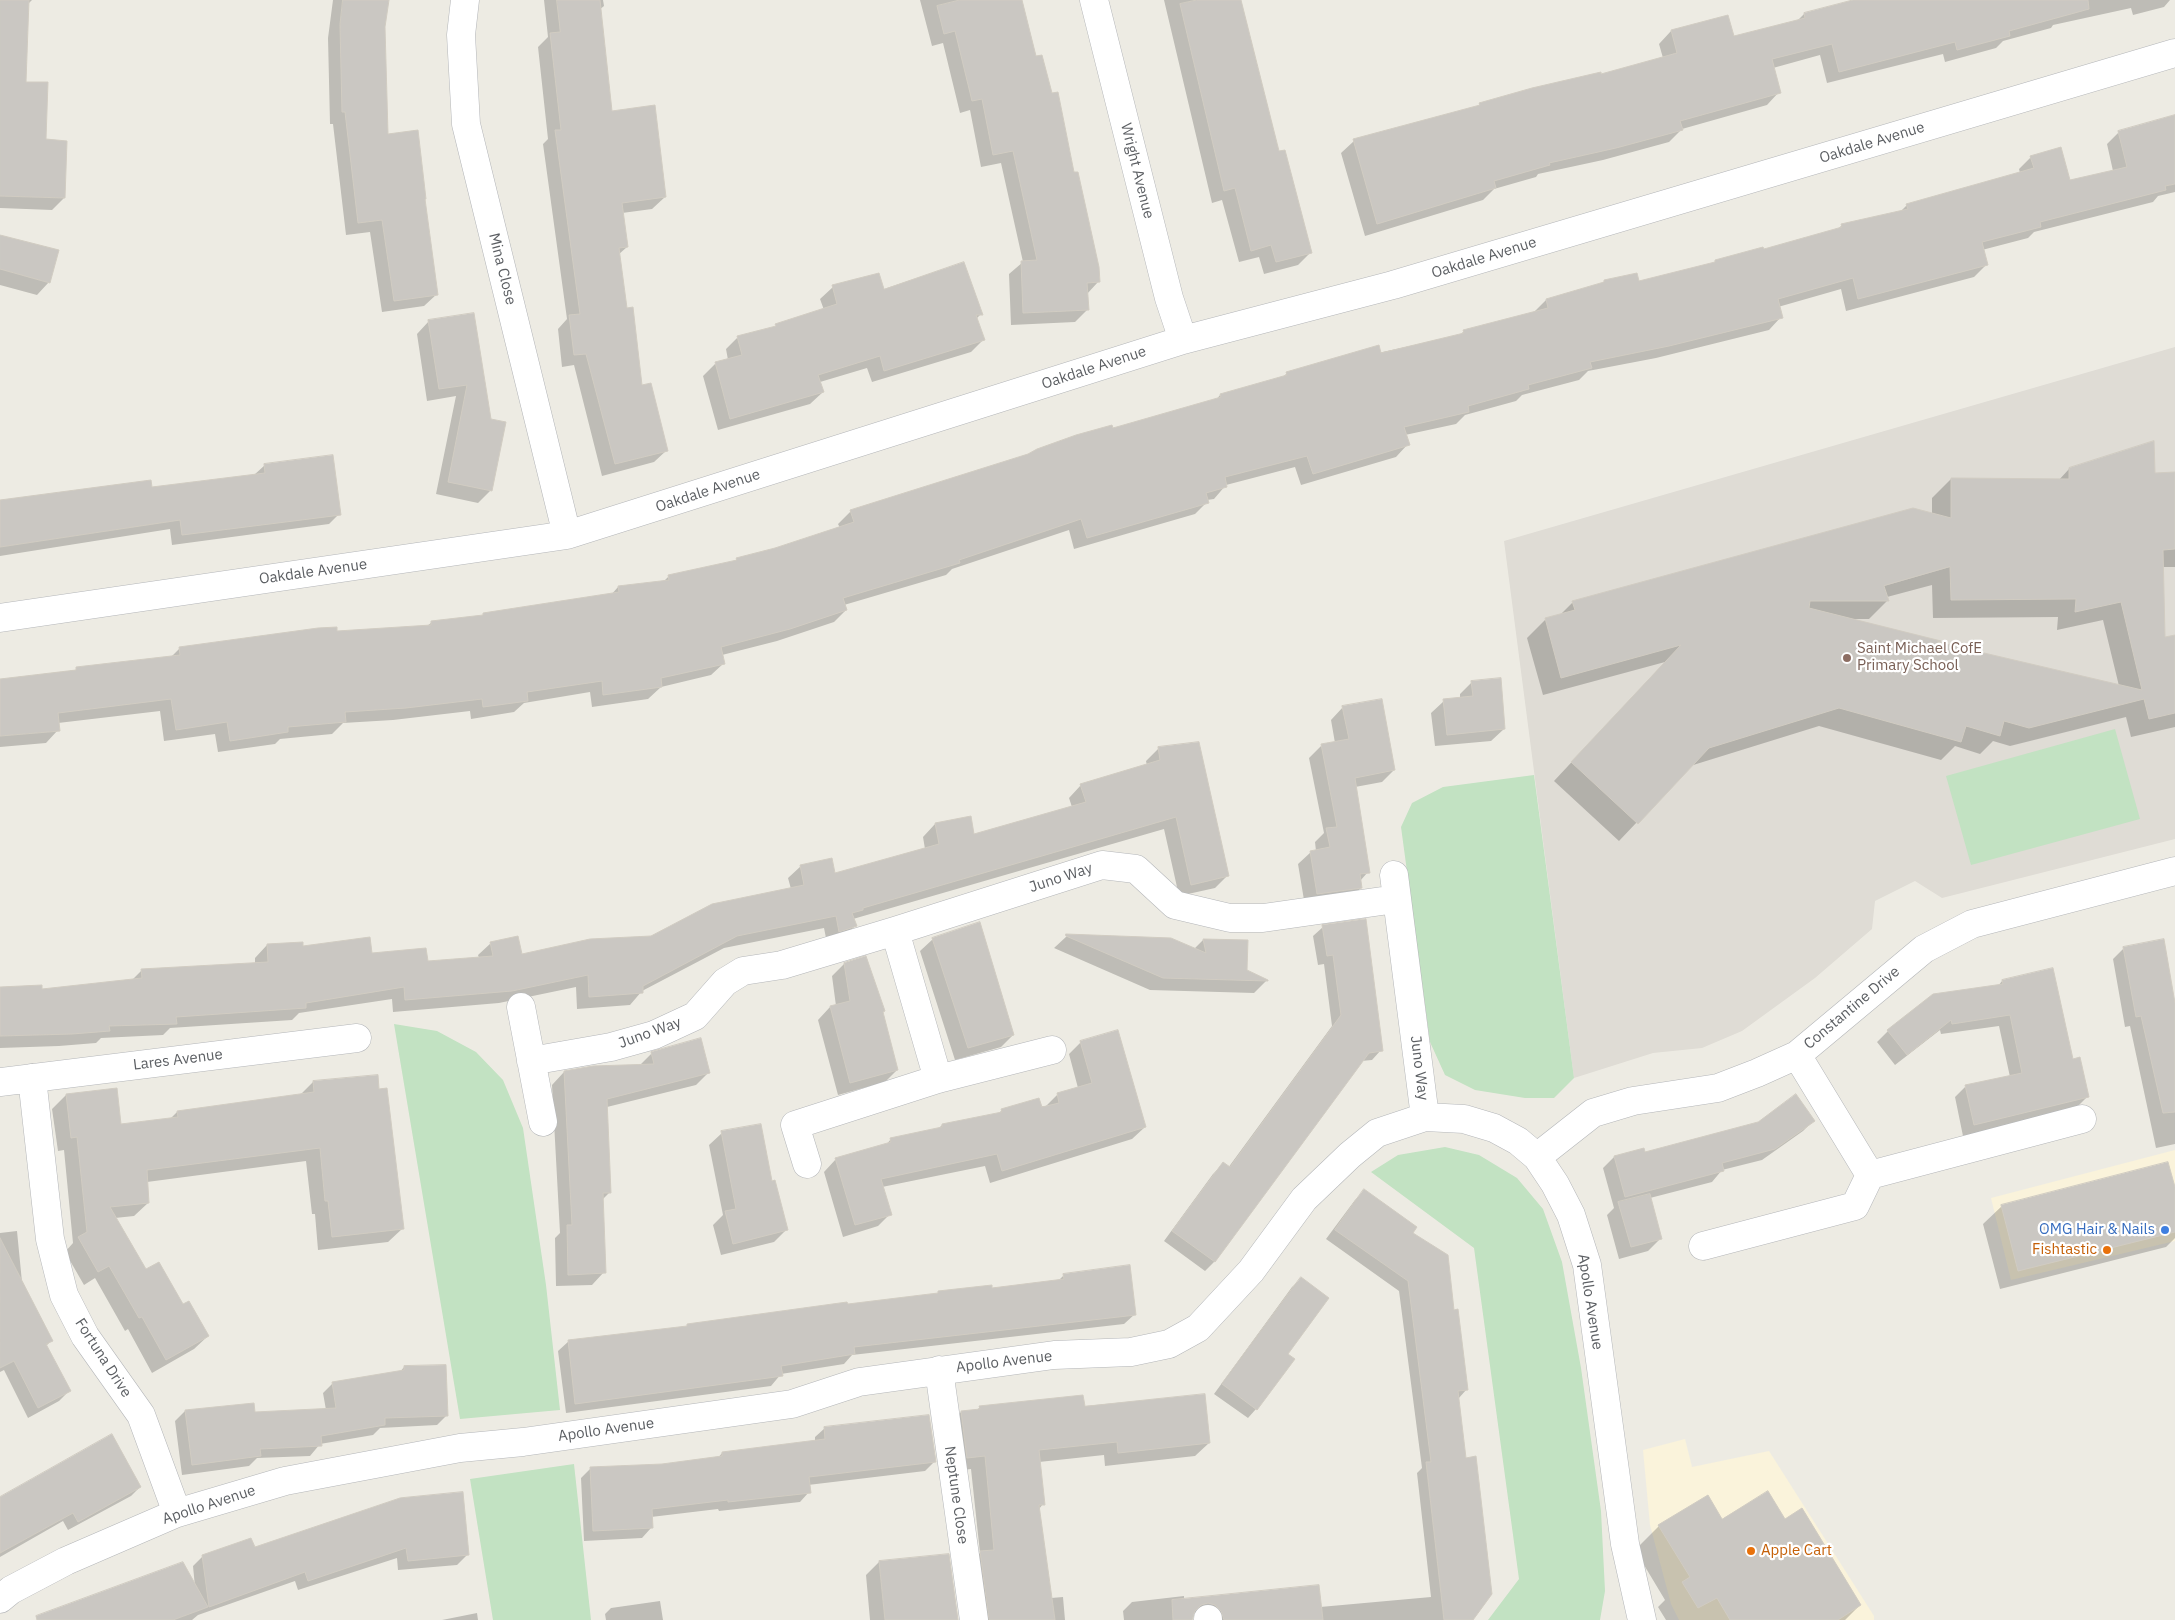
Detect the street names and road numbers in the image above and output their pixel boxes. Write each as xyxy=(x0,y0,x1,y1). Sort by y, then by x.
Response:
street label: Oakdale Avenue xyxy=(1817,118,1927,168)
street label: Wright Avenue xyxy=(1116,121,1158,221)
street label: Mina Close xyxy=(484,231,520,307)
street label: Oakdale Avenue xyxy=(1429,233,1539,283)
street label: Oakdale Avenue xyxy=(1039,343,1149,393)
street label: Oakdale Avenue xyxy=(653,466,763,516)
street label: Oakdale Avenue xyxy=(258,556,368,588)
street label: Juno Way xyxy=(1027,859,1095,897)
street label: Constantine Drive xyxy=(1800,963,1904,1053)
street label: Juno Way xyxy=(616,1013,684,1053)
street label: Juno Way xyxy=(1406,1035,1432,1101)
street label: Lares Avenue xyxy=(132,1046,224,1074)
street label: Apollo Avenue xyxy=(1574,1253,1606,1351)
street label: Fortuna Drive xyxy=(71,1315,135,1401)
street label: Apollo Avenue xyxy=(955,1347,1053,1377)
street label: Apollo Avenue xyxy=(557,1414,655,1446)
street label: Neptune Close xyxy=(940,1445,972,1545)
street label: Apollo Avenue xyxy=(160,1481,258,1529)

